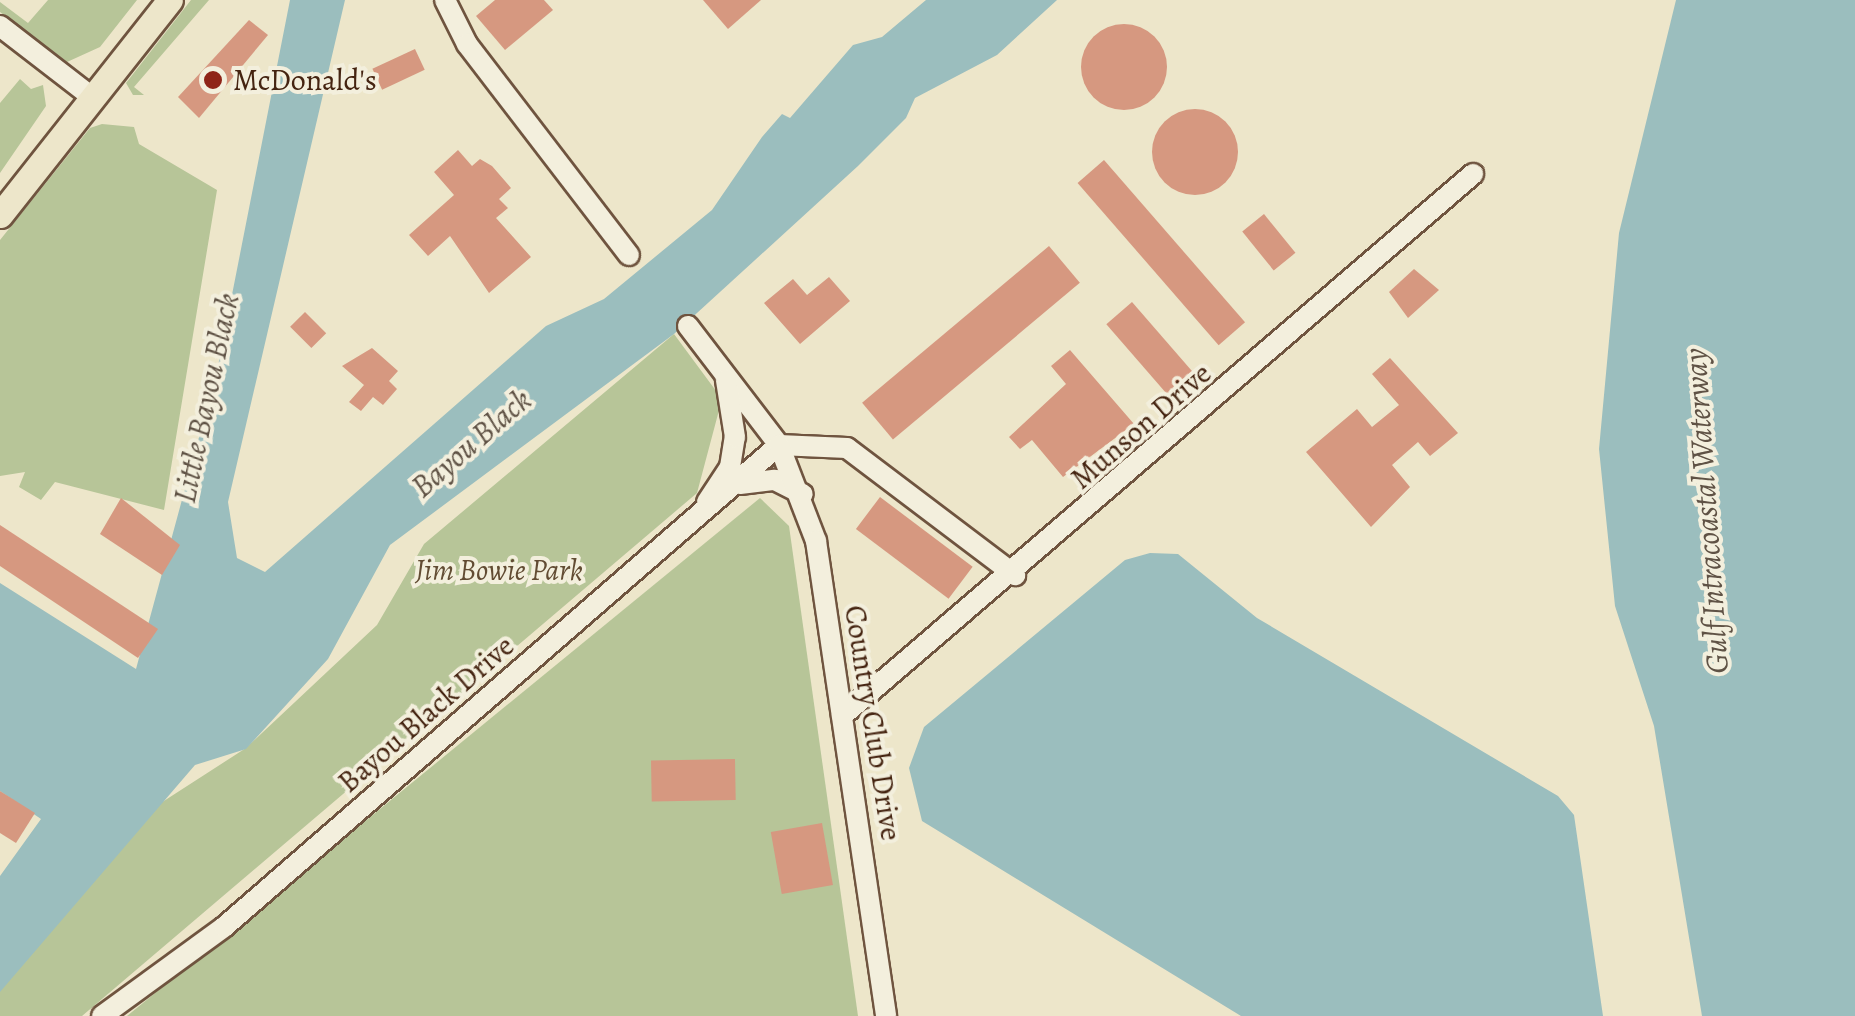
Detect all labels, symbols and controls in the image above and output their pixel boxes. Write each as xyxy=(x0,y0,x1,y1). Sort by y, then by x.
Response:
place label: McDonald's xyxy=(233,62,377,98)
marker: McDonald's xyxy=(202,69,224,91)
water label: Little Bayou Black xyxy=(165,290,247,506)
water label: Gulf Intracoastal Waterway xyxy=(1675,347,1737,675)
street label: Munson Drive xyxy=(1063,355,1219,497)
water label: Bayou Black xyxy=(403,380,539,506)
park label: Jim Bowie Park xyxy=(415,552,583,588)
street label: Country Club Drive xyxy=(837,603,909,843)
street label: Bayou Black Drive xyxy=(331,628,521,800)

